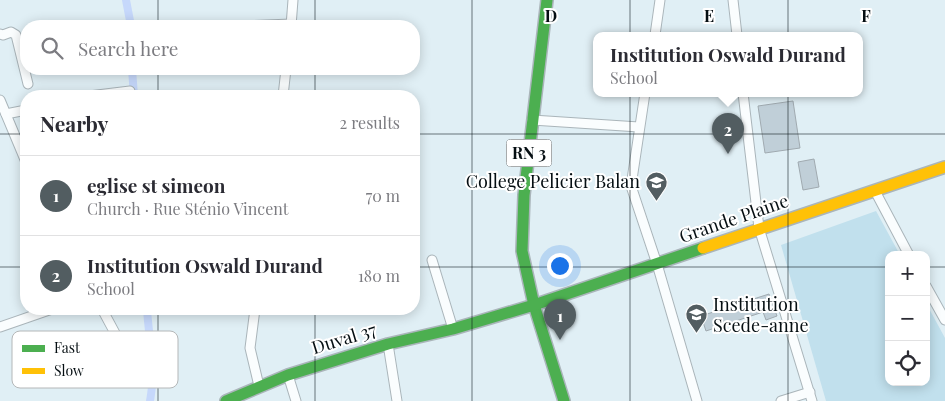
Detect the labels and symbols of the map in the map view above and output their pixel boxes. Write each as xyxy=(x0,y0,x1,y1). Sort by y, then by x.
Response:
text: D xyxy=(545,5,557,26)
text: E xyxy=(704,5,714,26)
text: F xyxy=(861,5,871,26)
pin: 2 xyxy=(712,113,744,154)
road number: RN 3 xyxy=(506,140,552,167)
place label: College Pelicier Balan xyxy=(466,169,640,193)
school or university icon: College Pelicier Balan xyxy=(644,170,668,201)
street label: Grande Plaine xyxy=(676,188,791,248)
your location xyxy=(547,253,573,279)
place label: Institution Scede-anne xyxy=(713,292,809,337)
pin: 1 xyxy=(544,299,576,340)
school or university icon: Institution Scede-anne xyxy=(685,303,709,334)
street label: Duval 37 xyxy=(309,317,380,359)
legend xyxy=(12,331,178,388)
text: Fast xyxy=(54,338,81,357)
text: Slow xyxy=(54,361,84,380)

